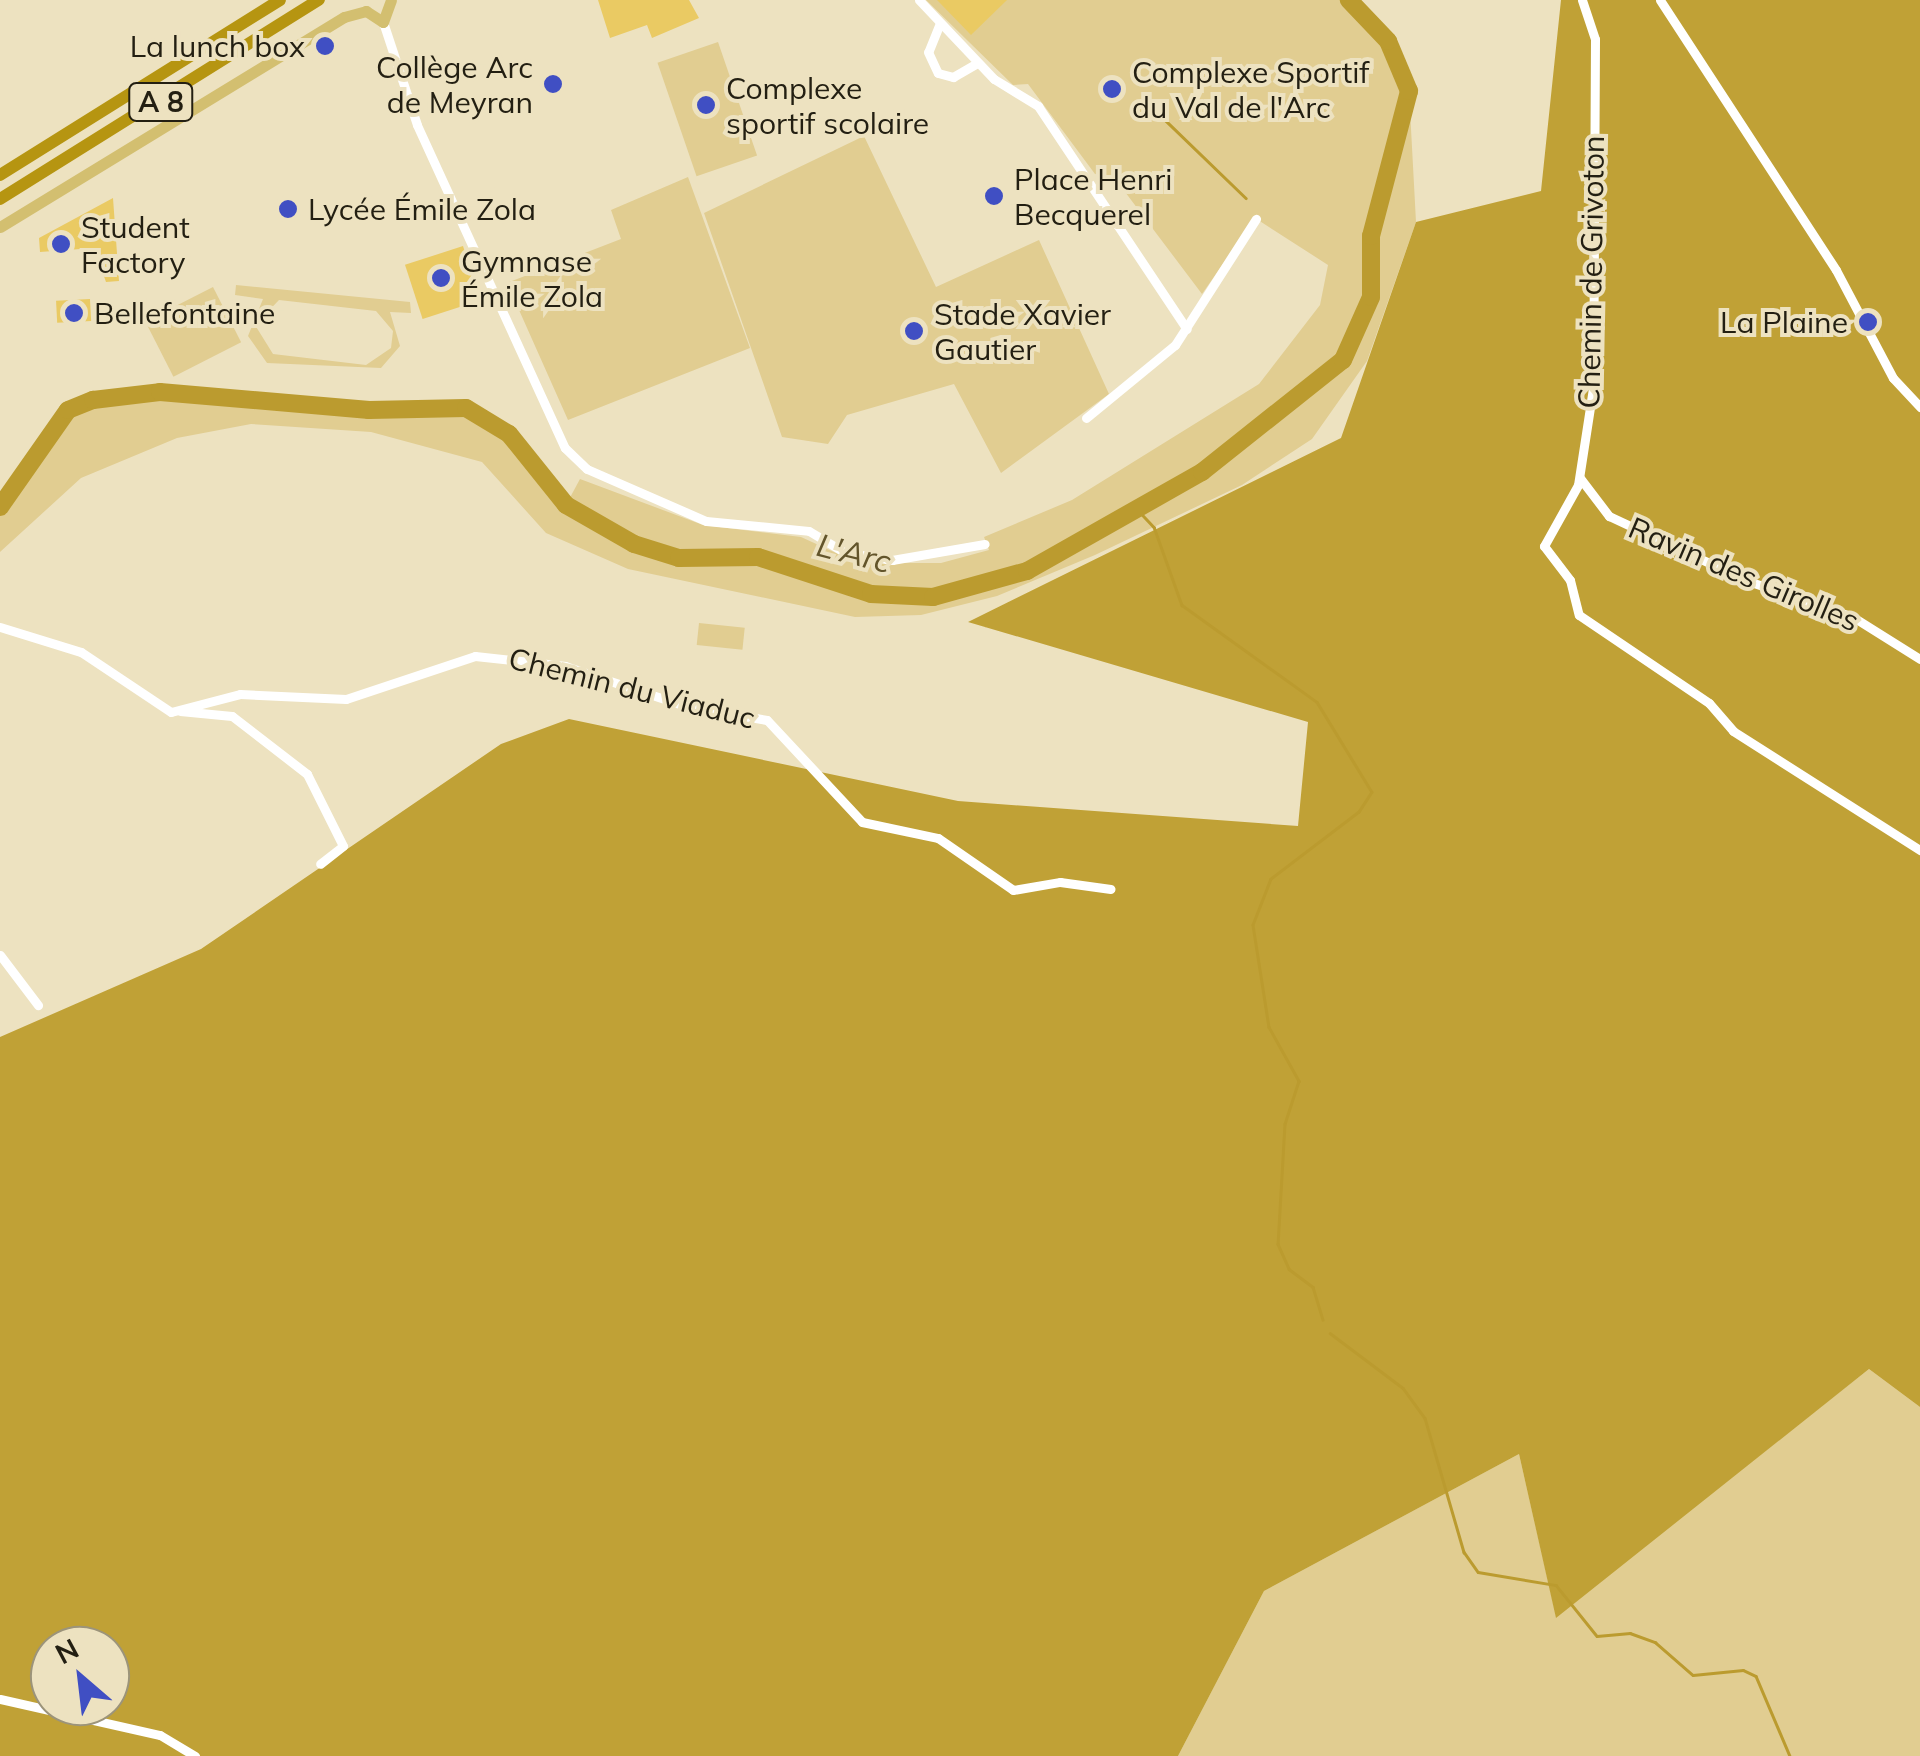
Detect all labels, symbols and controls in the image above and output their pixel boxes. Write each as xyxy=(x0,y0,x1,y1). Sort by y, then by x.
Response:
place label: La lunch box xyxy=(130,28,305,64)
marker: La lunch box xyxy=(314,35,336,57)
place label: Collège Arc de Meyran xyxy=(376,49,533,120)
place label: Complexe Sportif du Val de l'Arc xyxy=(1132,54,1369,124)
place label: Complexe sportif scolaire xyxy=(726,70,929,140)
marker: Collège Arc de Meyran xyxy=(542,73,564,95)
marker: Complexe Sportif du Val de l'Arc xyxy=(1101,78,1123,100)
road number: A 8 xyxy=(126,79,196,125)
marker: Complexe sportif scolaire xyxy=(695,94,717,116)
street label: Chemin de Grivoton xyxy=(1571,135,1611,409)
place label: Place Henri Becquerel xyxy=(1014,161,1172,232)
marker: Place Henri Becquerel xyxy=(983,185,1005,207)
place label: Lycée Émile Zola xyxy=(308,191,536,227)
marker: Lycée Émile Zola xyxy=(277,198,299,220)
place label: Student Factory xyxy=(81,209,190,280)
marker: Student Factory xyxy=(50,233,72,255)
place label: Gymnase Émile Zola xyxy=(461,243,603,314)
marker: Gymnase Émile Zola xyxy=(430,267,452,289)
place label: Bellefontaine xyxy=(94,295,275,331)
place label: Stade Xavier Gautier xyxy=(934,296,1111,366)
marker: Bellefontaine xyxy=(63,302,85,324)
place label: La Plaine xyxy=(1720,304,1848,340)
marker: La Plaine xyxy=(1857,311,1879,333)
marker: Stade Xavier Gautier xyxy=(903,320,925,342)
street label: Ravin des Girolles xyxy=(1624,509,1864,639)
water label: L'Arc xyxy=(813,525,895,581)
street label: Chemin du Viaduc xyxy=(505,640,759,736)
north arrow xyxy=(30,1626,130,1726)
text: N xyxy=(49,1630,84,1671)

